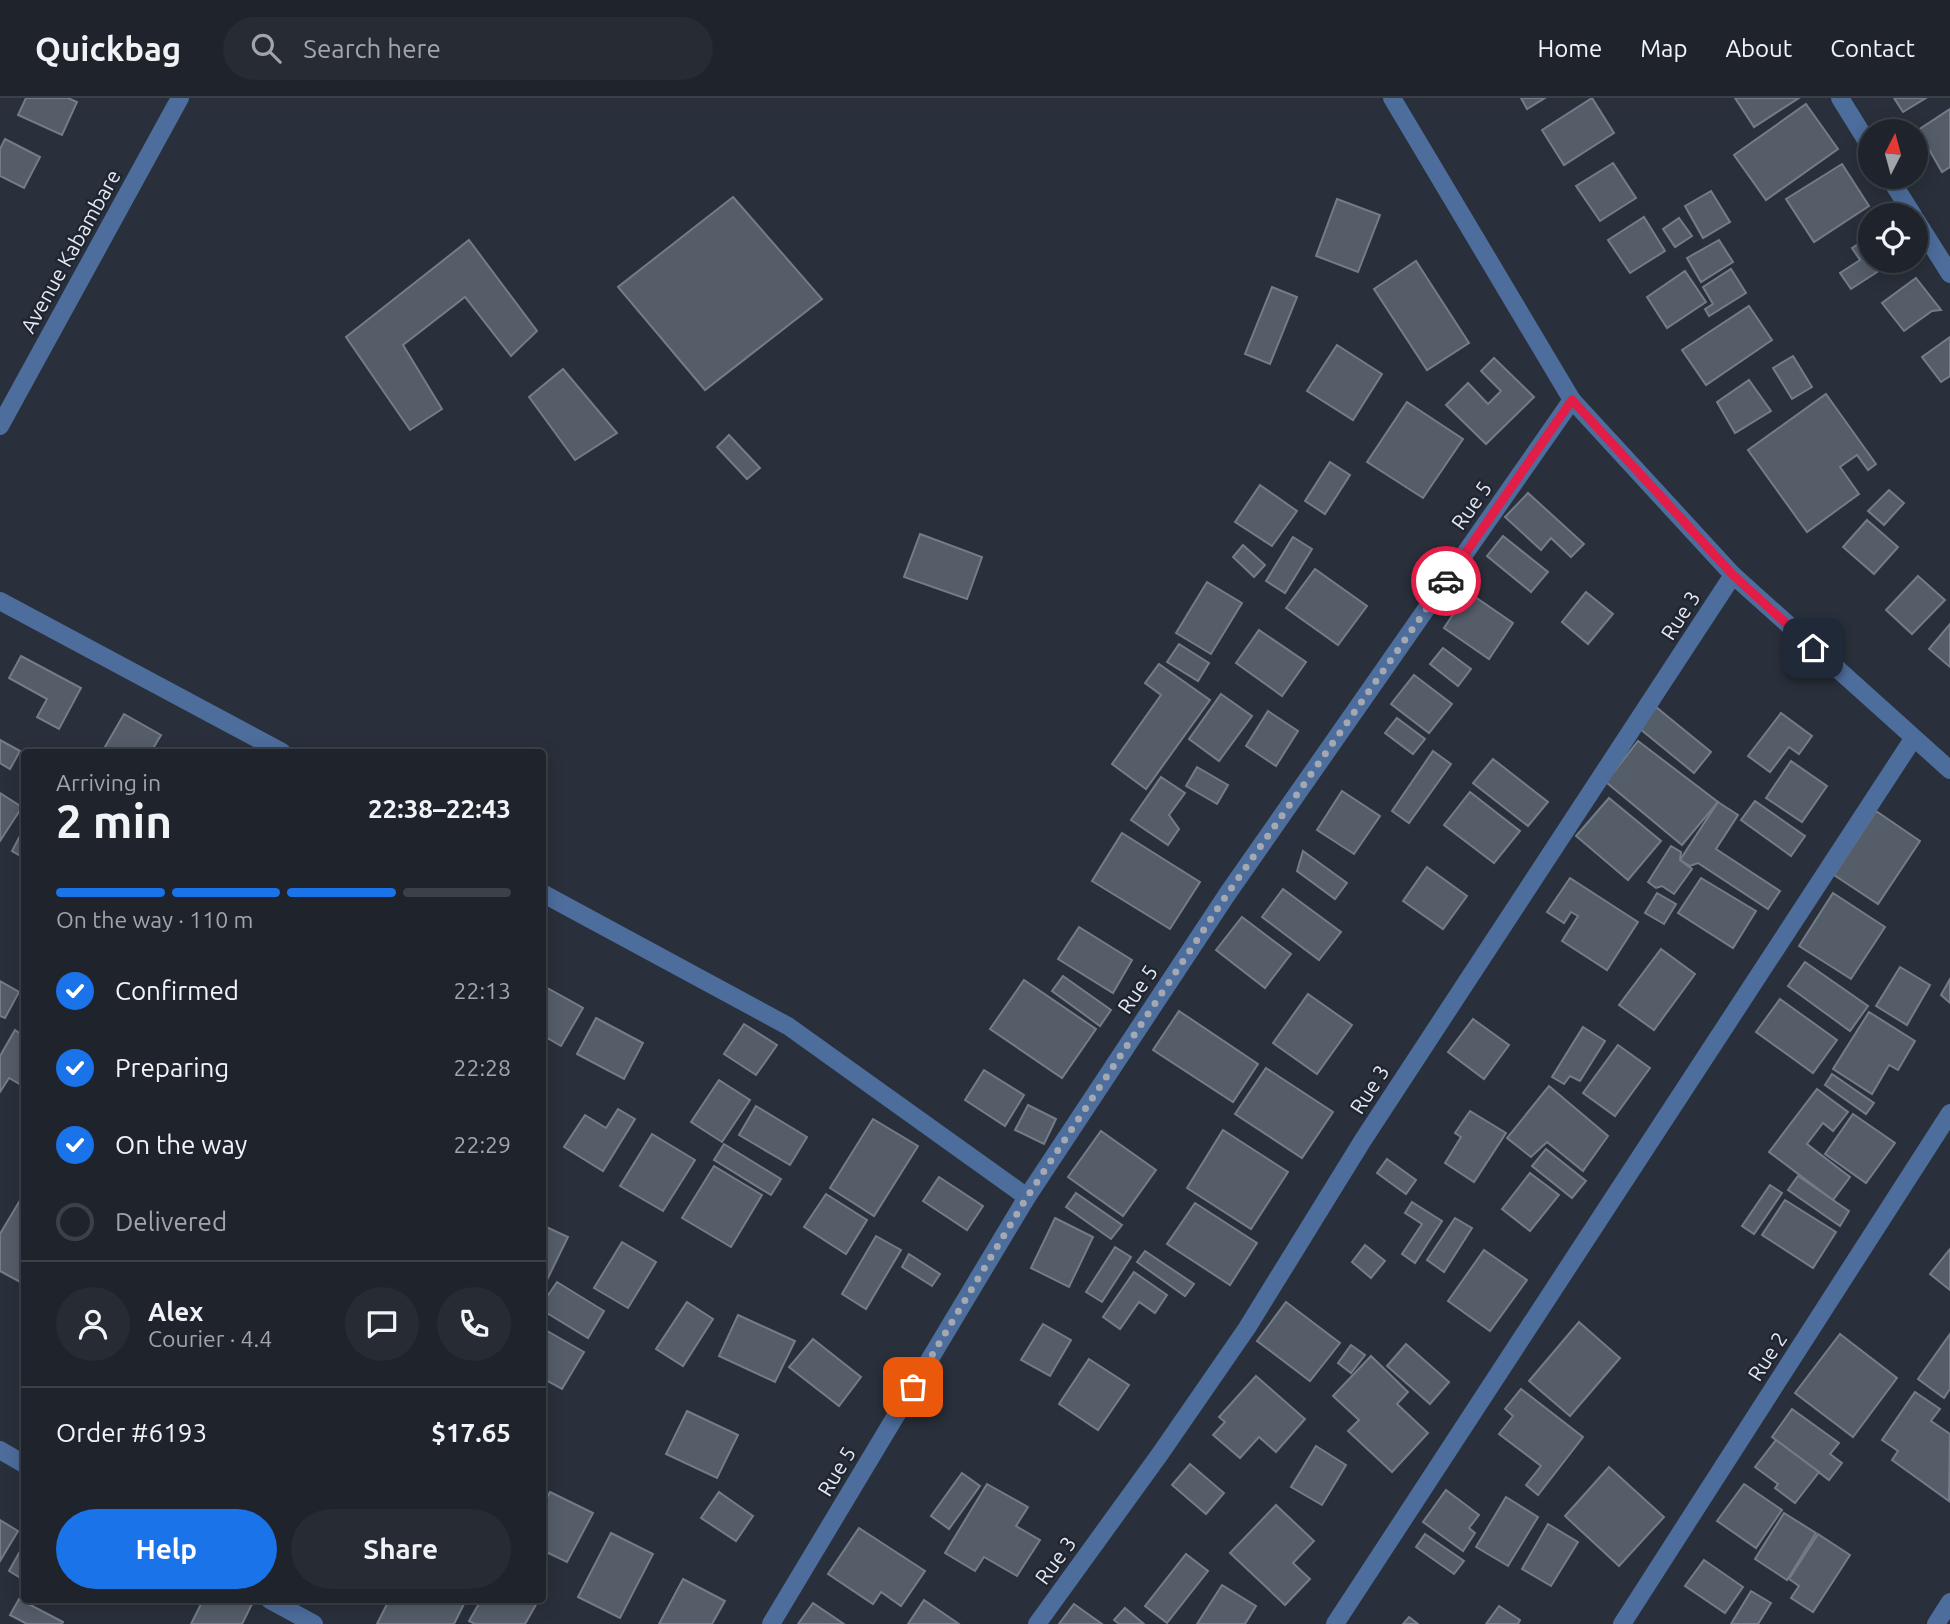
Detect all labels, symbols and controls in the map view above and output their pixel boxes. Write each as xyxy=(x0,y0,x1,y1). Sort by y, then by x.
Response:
search box xyxy=(223,17,713,80)
icon: search xyxy=(247,29,285,67)
text: Quickbag xyxy=(35,30,181,67)
text: Search here xyxy=(303,34,441,63)
text: Home xyxy=(1537,35,1602,62)
text: Map xyxy=(1640,35,1687,62)
text: About xyxy=(1725,35,1792,62)
text: Contact xyxy=(1830,35,1915,62)
north arrow xyxy=(1858,119,1928,189)
map controls xyxy=(1858,119,1928,273)
street label: Avenue Kabambare xyxy=(15,165,125,337)
button: locate xyxy=(1858,203,1928,273)
street label: Rue 5 xyxy=(1446,476,1496,534)
courier xyxy=(1411,546,1481,616)
icon: car xyxy=(1427,562,1465,600)
street label: Rue 3 xyxy=(1655,586,1705,644)
pin xyxy=(1783,618,1843,678)
icon: home xyxy=(1794,629,1832,667)
text: Arriving in xyxy=(56,770,161,795)
text: 22:38–22:43 xyxy=(368,794,511,823)
text: 2 min xyxy=(56,795,172,847)
text: On the way · 110 m xyxy=(56,907,253,932)
street label: Rue 5 xyxy=(1112,960,1162,1018)
icon: check xyxy=(56,972,94,1010)
text: Confirmed xyxy=(115,976,239,1005)
text: 22:13 xyxy=(453,978,511,1003)
icon: check xyxy=(56,1049,94,1087)
text: Preparing xyxy=(115,1053,229,1082)
text: 22:28 xyxy=(453,1055,511,1080)
street label: Rue 3 xyxy=(1344,1060,1394,1118)
icon: check xyxy=(56,1126,94,1164)
text: On the way xyxy=(115,1130,247,1159)
text: 22:29 xyxy=(453,1132,511,1157)
text: Delivered xyxy=(115,1207,227,1236)
button: person xyxy=(56,1287,130,1361)
button: chat xyxy=(345,1287,419,1361)
button: phone xyxy=(437,1287,511,1361)
text: Alex xyxy=(148,1297,203,1326)
text: Courier · 4.4 xyxy=(148,1326,272,1351)
street label: Rue 2 xyxy=(1742,1327,1792,1385)
pin xyxy=(883,1357,943,1417)
icon: bag xyxy=(894,1368,932,1406)
text: Order #6193 xyxy=(56,1418,207,1447)
text: $17.65 xyxy=(431,1418,511,1447)
street label: Rue 5 xyxy=(812,1442,860,1500)
button: Help xyxy=(56,1509,277,1589)
button: Share xyxy=(291,1509,511,1589)
street label: Rue 3 xyxy=(1030,1531,1080,1589)

